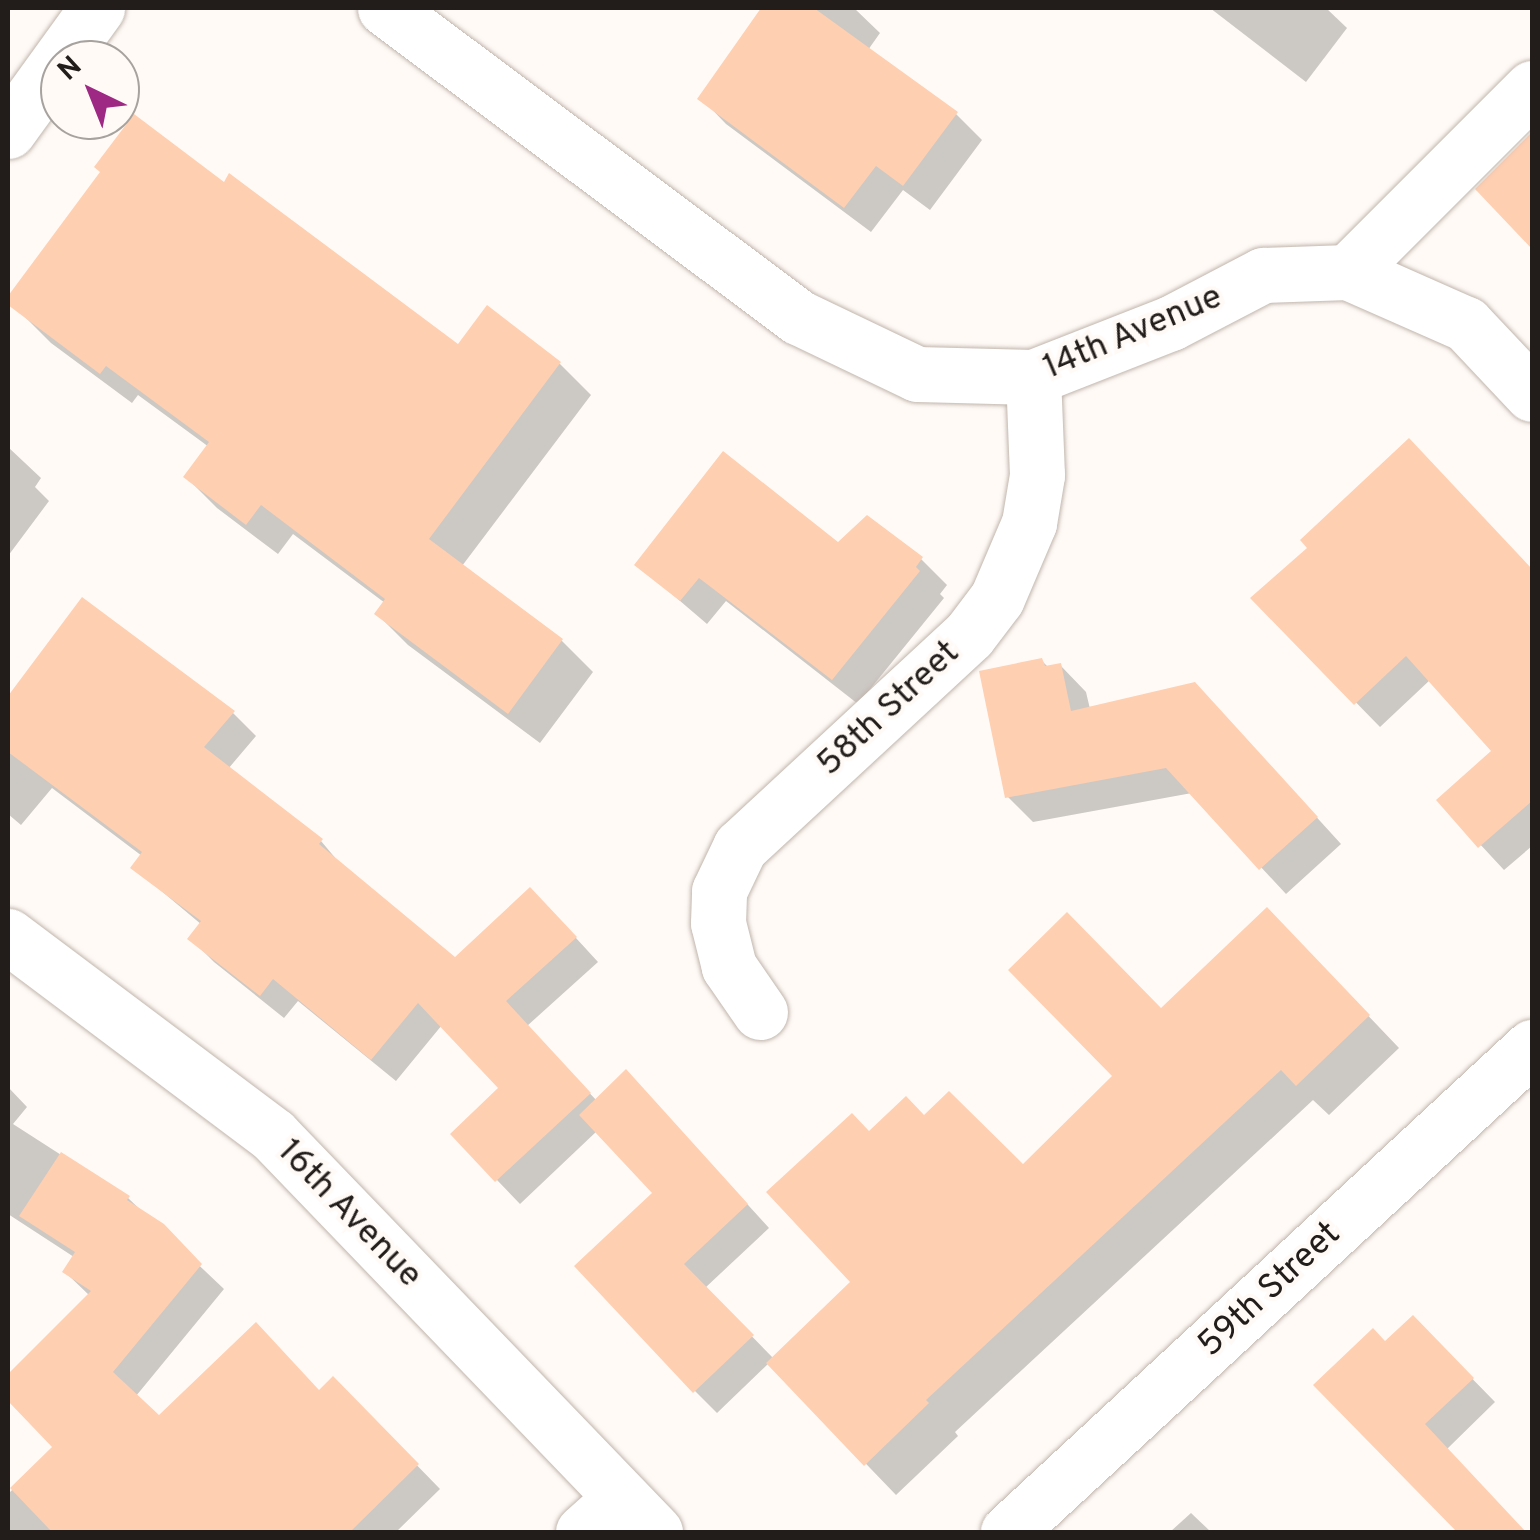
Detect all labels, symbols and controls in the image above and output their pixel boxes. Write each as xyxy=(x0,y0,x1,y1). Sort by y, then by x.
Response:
north arrow xyxy=(40,40,140,140)
text: N xyxy=(51,50,91,90)
street label: 14th Avenue xyxy=(1037,276,1229,390)
street label: 58th Street xyxy=(809,632,969,786)
street label: 16th Avenue xyxy=(267,1131,431,1297)
street label: 59th Street xyxy=(1190,1214,1350,1366)

